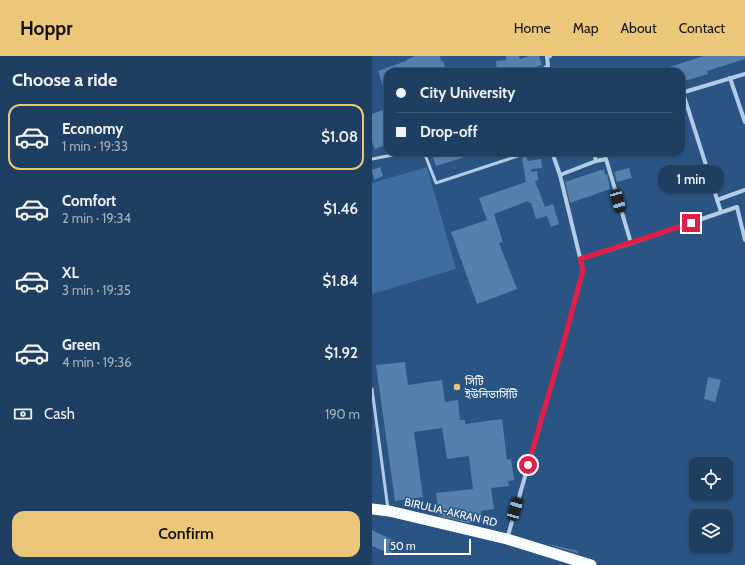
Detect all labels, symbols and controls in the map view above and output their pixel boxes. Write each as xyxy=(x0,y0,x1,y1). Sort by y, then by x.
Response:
text: Hoppr xyxy=(20,17,72,40)
text: Home xyxy=(514,19,551,37)
text: Map xyxy=(573,19,598,37)
text: About xyxy=(620,19,657,37)
text: Contact xyxy=(679,19,725,37)
text: Choose a ride xyxy=(12,69,117,91)
text: City University xyxy=(420,84,515,102)
icon: car xyxy=(14,119,50,155)
text: Economy xyxy=(62,120,123,138)
text: Drop-off xyxy=(420,123,478,141)
text: $1.08 xyxy=(321,128,358,146)
text: 1 min · 19:33 xyxy=(62,138,128,154)
callout: 1 min xyxy=(658,165,724,193)
text: 1 min xyxy=(676,171,706,187)
car xyxy=(609,188,627,214)
icon: car xyxy=(14,191,50,227)
text: Comfort xyxy=(62,192,116,210)
text: $1.46 xyxy=(323,200,358,218)
text: 2 min · 19:34 xyxy=(62,210,131,226)
route end xyxy=(682,214,700,232)
icon: car xyxy=(14,263,50,299)
text: XL xyxy=(62,264,79,282)
text: $1.84 xyxy=(323,272,358,290)
text: 3 min · 19:35 xyxy=(62,282,131,298)
icon: car xyxy=(14,335,50,371)
text: Green xyxy=(62,336,100,354)
text: $1.92 xyxy=(324,344,358,362)
text: 4 min · 19:36 xyxy=(62,354,132,370)
place label: সিটি ইউনিভার্সিটি xyxy=(464,374,519,401)
marker: সিটি ইউনিভার্সিটি xyxy=(452,382,462,392)
icon: cash xyxy=(12,403,34,425)
text: Cash xyxy=(44,405,75,423)
text: 190 m xyxy=(325,406,360,422)
route start xyxy=(519,456,537,474)
map controls xyxy=(689,457,733,553)
button: locate xyxy=(689,457,733,501)
street label: BIRULIA-AKRAN RD xyxy=(403,494,499,530)
car xyxy=(506,496,524,522)
button: layers xyxy=(689,509,733,553)
button: Confirm xyxy=(12,511,360,557)
scale bar xyxy=(384,537,471,556)
text: 50 m xyxy=(390,539,416,553)

